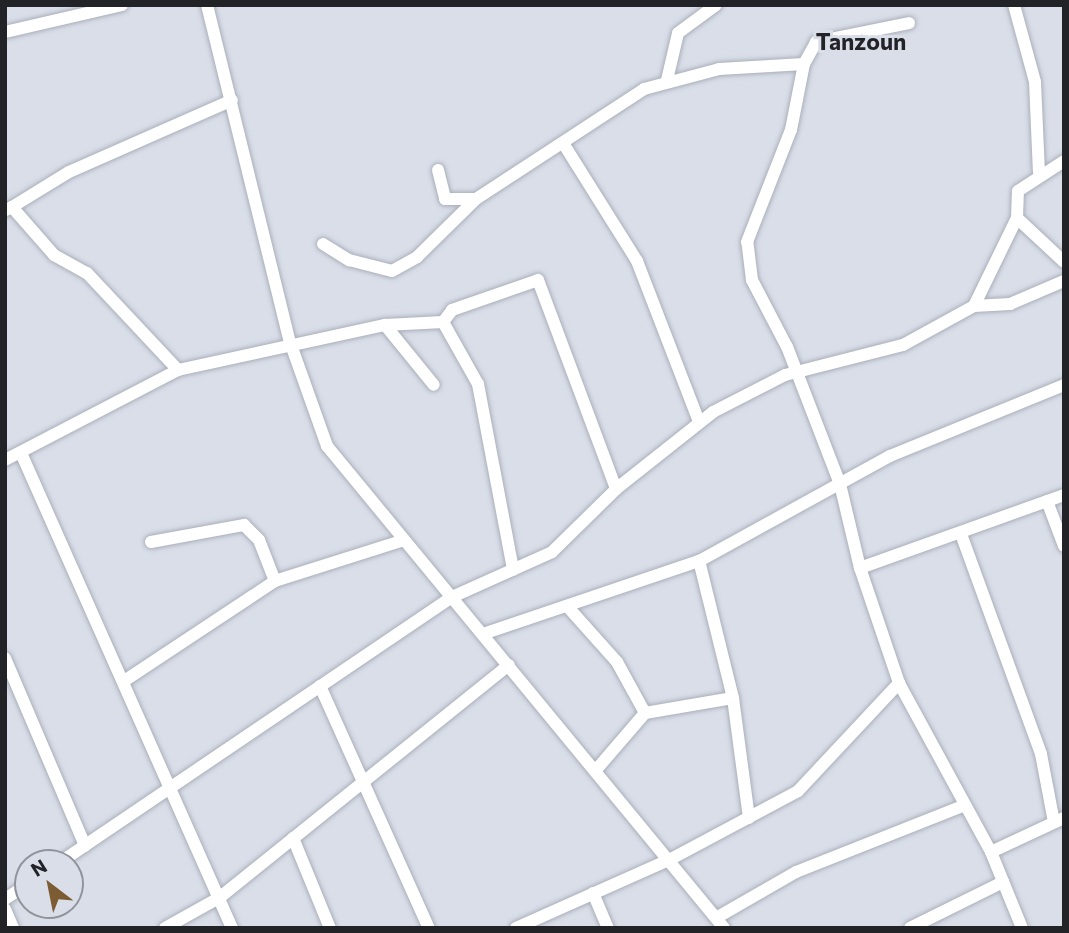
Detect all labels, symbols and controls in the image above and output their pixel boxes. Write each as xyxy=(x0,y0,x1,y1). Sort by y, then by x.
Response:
district label: Tanzoun xyxy=(816,27,906,55)
north arrow xyxy=(14,849,84,919)
text: N xyxy=(27,854,51,881)

